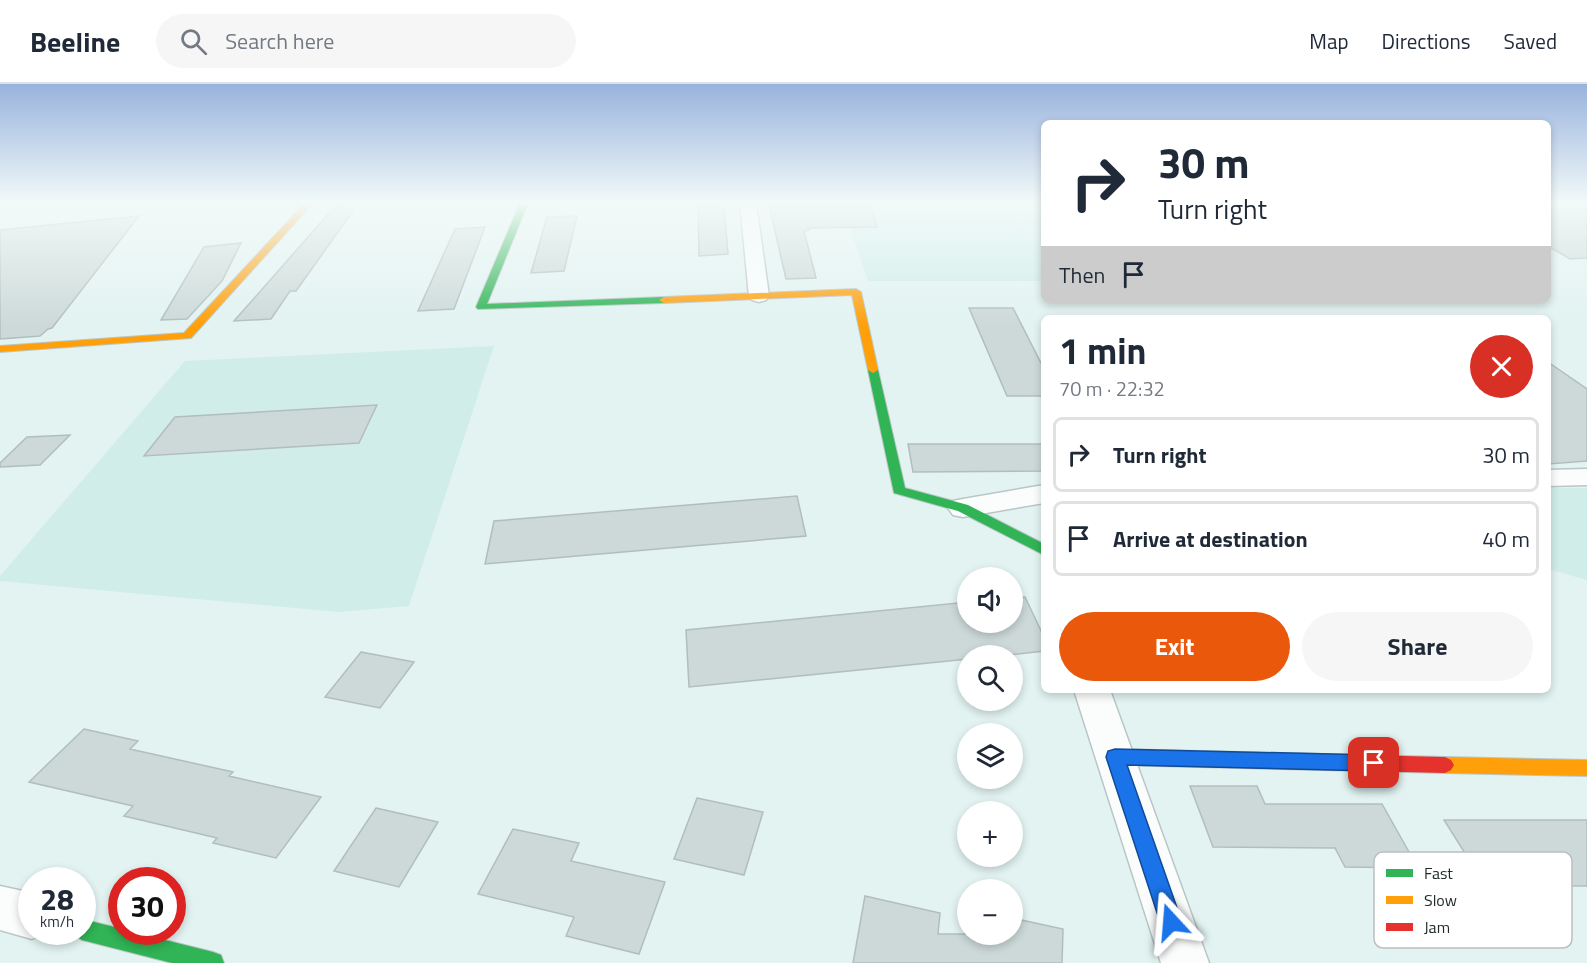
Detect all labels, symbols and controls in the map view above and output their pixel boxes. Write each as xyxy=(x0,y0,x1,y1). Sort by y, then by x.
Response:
search box xyxy=(156,14,576,68)
text: Beeline xyxy=(30,20,120,63)
text: Search here xyxy=(225,24,334,58)
icon: search xyxy=(177,25,210,58)
text: Map xyxy=(1309,25,1349,57)
text: Directions xyxy=(1382,25,1471,57)
text: Saved xyxy=(1504,25,1557,57)
text: 30 m xyxy=(1158,130,1250,194)
icon: right xyxy=(1059,144,1137,222)
text: Turn right xyxy=(1158,188,1267,229)
text: Then xyxy=(1059,258,1105,292)
icon: arrive xyxy=(1117,258,1150,291)
text: 1 min xyxy=(1059,323,1146,378)
button: close xyxy=(1470,335,1533,398)
text: 70 m · 22:32 xyxy=(1059,373,1165,404)
icon: right xyxy=(1062,438,1095,471)
text: Turn right xyxy=(1113,438,1207,472)
text: 30 m xyxy=(1482,438,1530,472)
icon: arrive xyxy=(1062,522,1095,555)
text: Arrive at destination xyxy=(1113,522,1308,556)
text: 40 m xyxy=(1482,522,1530,556)
map controls xyxy=(957,567,1023,945)
button: sound xyxy=(957,567,1023,633)
button: Exit xyxy=(1059,612,1290,681)
button: Share xyxy=(1302,612,1533,681)
button: search xyxy=(957,645,1023,711)
button: layers xyxy=(957,723,1023,789)
pin xyxy=(1348,737,1399,788)
icon: arrive xyxy=(1357,746,1390,779)
button: + xyxy=(957,801,1023,867)
legend xyxy=(1374,852,1572,948)
text: Fast xyxy=(1424,861,1453,885)
speed limit sign: 30 xyxy=(108,867,186,945)
text: 28 xyxy=(40,876,74,922)
button: − xyxy=(957,879,1023,945)
text: Slow xyxy=(1424,888,1457,912)
position arrow xyxy=(1139,890,1203,954)
text: km/h xyxy=(40,910,74,933)
text: Jam xyxy=(1424,915,1450,939)

